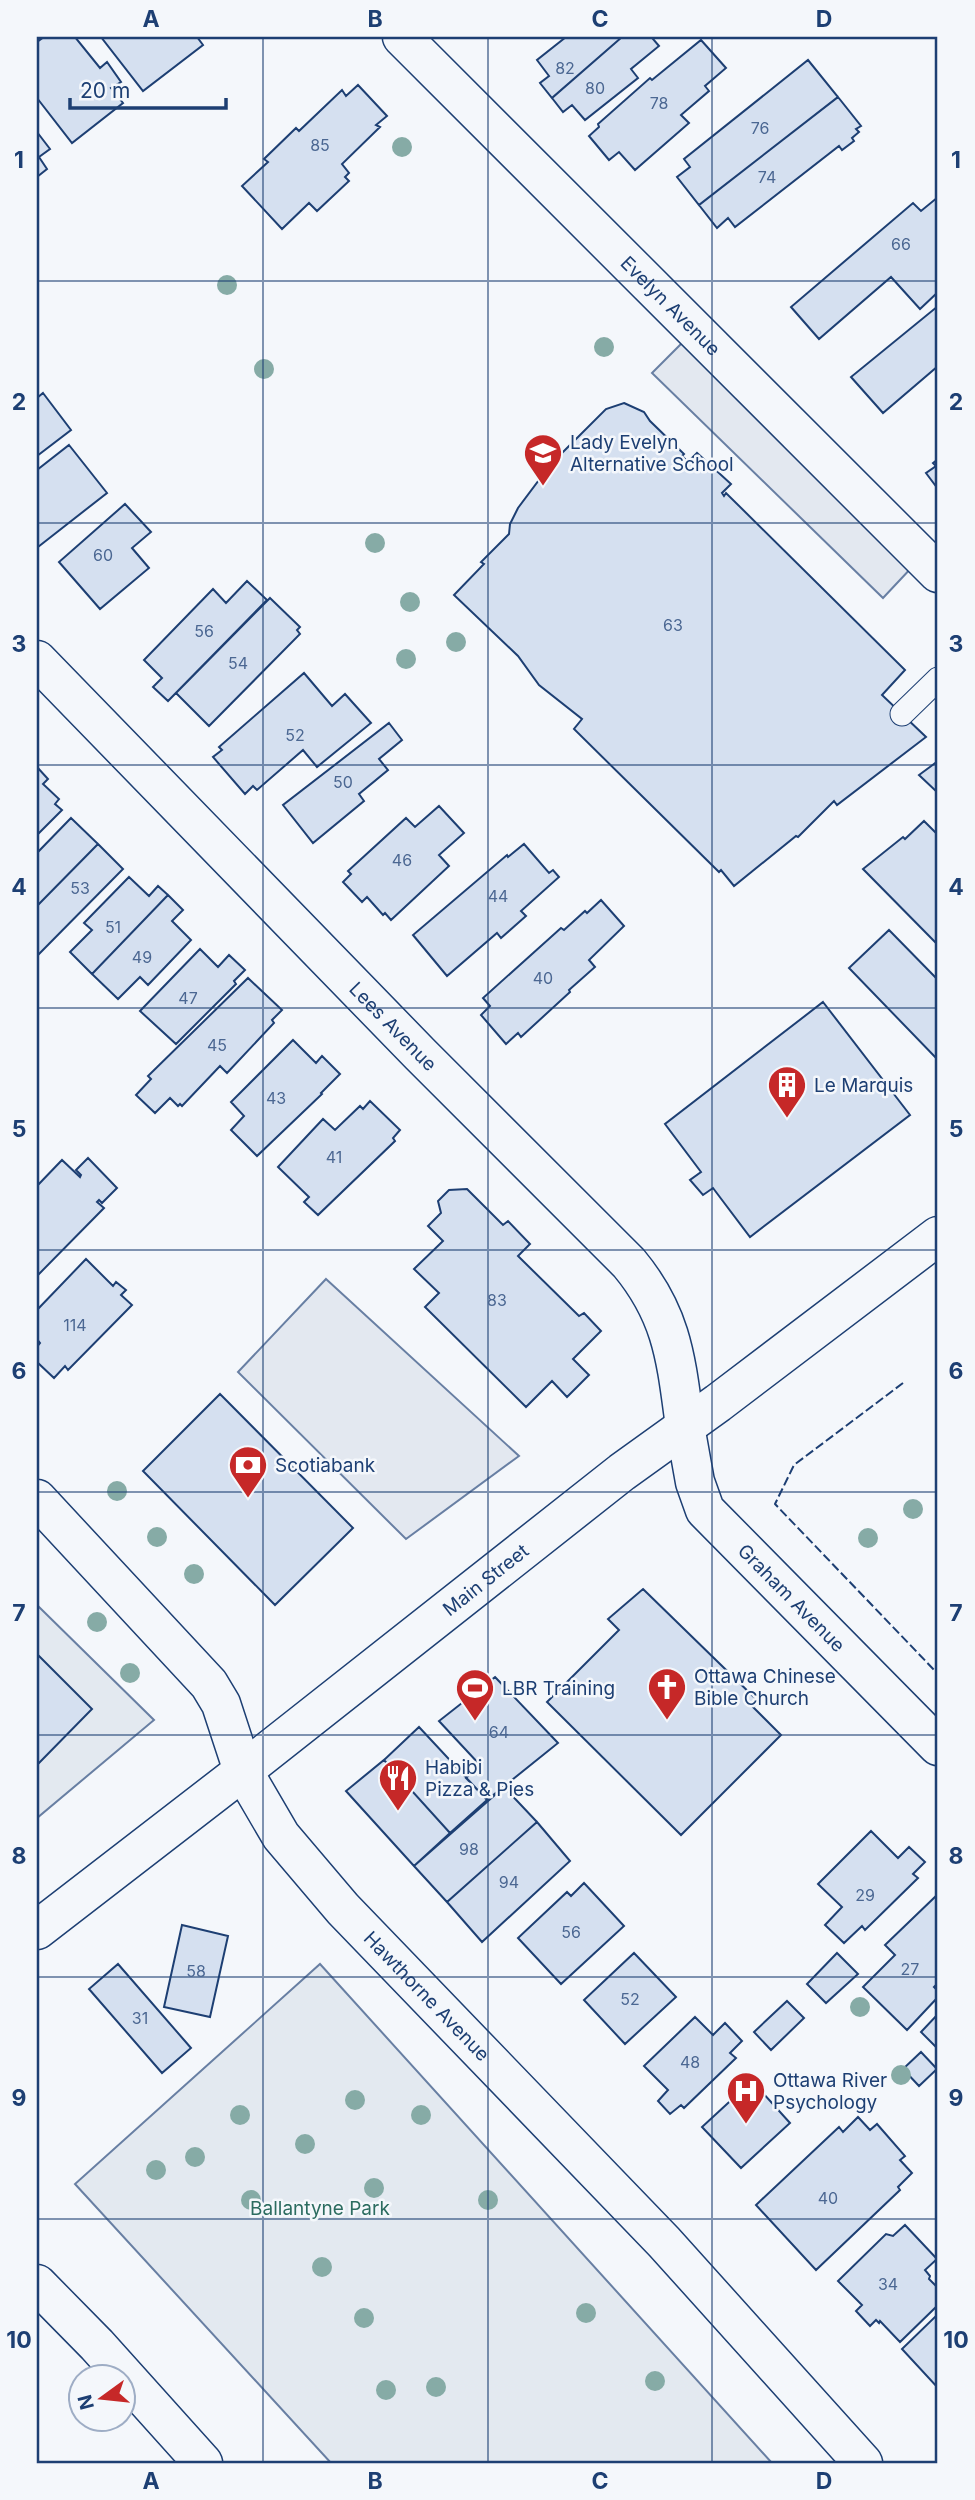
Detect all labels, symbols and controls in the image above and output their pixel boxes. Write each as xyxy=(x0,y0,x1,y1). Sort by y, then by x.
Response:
text: A xyxy=(142,5,160,33)
text: B xyxy=(367,5,383,33)
text: C xyxy=(591,5,609,33)
text: D xyxy=(816,5,832,33)
house number: 82 xyxy=(555,58,575,78)
scale bar xyxy=(70,66,226,110)
text: 20 m xyxy=(80,78,130,103)
house number: 80 xyxy=(585,78,605,98)
house number: 78 xyxy=(650,93,668,113)
house number: 76 xyxy=(751,118,769,138)
house number: 85 xyxy=(310,135,330,155)
text: 1 xyxy=(14,146,24,174)
text: 1 xyxy=(951,146,961,174)
house number: 74 xyxy=(758,167,776,187)
house number: 66 xyxy=(891,234,911,254)
street label: Evelyn Avenue xyxy=(616,251,725,361)
text: 2 xyxy=(12,388,26,416)
text: 2 xyxy=(949,388,963,416)
place label: Lady Evelyn Alternative School xyxy=(570,431,734,476)
school or university icon: Lady Evelyn Alternative School xyxy=(522,432,564,487)
house number: 60 xyxy=(93,545,113,565)
house number: 63 xyxy=(663,615,683,635)
house number: 56 xyxy=(194,621,214,641)
text: 3 xyxy=(12,630,26,658)
text: 3 xyxy=(949,630,963,658)
house number: 54 xyxy=(228,653,248,673)
house number: 52 xyxy=(285,725,305,745)
house number: 50 xyxy=(333,772,353,792)
house number: 46 xyxy=(392,850,412,870)
text: 4 xyxy=(11,873,27,901)
text: 4 xyxy=(948,873,964,901)
house number: 53 xyxy=(70,878,90,898)
house number: 44 xyxy=(488,886,508,906)
house number: 51 xyxy=(105,917,121,937)
house number: 49 xyxy=(132,947,152,967)
house number: 40 xyxy=(533,968,553,988)
street label: Lees Avenue xyxy=(344,977,441,1076)
house number: 47 xyxy=(178,988,198,1008)
house number: 45 xyxy=(207,1035,227,1055)
building icon: Le Marquis xyxy=(766,1064,808,1119)
place label: Le Marquis xyxy=(814,1074,913,1097)
house number: 43 xyxy=(266,1088,286,1108)
text: 5 xyxy=(12,1115,26,1143)
text: 5 xyxy=(949,1115,963,1143)
house number: 41 xyxy=(326,1147,342,1167)
house number: 83 xyxy=(487,1290,507,1310)
house number: 114 xyxy=(63,1315,87,1335)
text: 6 xyxy=(12,1357,26,1385)
text: 6 xyxy=(949,1357,963,1385)
bank icon: Scotiabank xyxy=(227,1444,269,1499)
place label: Scotiabank xyxy=(275,1454,376,1477)
street label: Main Street xyxy=(438,1539,533,1621)
street label: Graham Avenue xyxy=(733,1539,850,1657)
text: 7 xyxy=(12,1599,26,1627)
text: 7 xyxy=(949,1599,963,1627)
place label: Ottawa Chinese Bible Church xyxy=(694,1665,836,1710)
church icon: Ottawa Chinese Bible Church xyxy=(646,1666,688,1721)
sports icon: LBR Training xyxy=(454,1667,496,1722)
place label: LBR Training xyxy=(502,1677,615,1700)
house number: 64 xyxy=(489,1722,509,1742)
place label: Habibi Pizza & Pies xyxy=(425,1756,534,1801)
restaurant icon: Habibi Pizza & Pies xyxy=(377,1757,419,1812)
house number: 98 xyxy=(459,1839,479,1859)
text: 8 xyxy=(12,1842,26,1870)
text: 8 xyxy=(949,1842,963,1870)
house number: 94 xyxy=(499,1872,519,1892)
house number: 29 xyxy=(855,1885,875,1905)
house number: 56 xyxy=(561,1922,581,1942)
street label: Hawthorne Avenue xyxy=(359,1927,494,2066)
house number: 27 xyxy=(901,1959,919,1979)
house number: 58 xyxy=(186,1961,206,1981)
house number: 52 xyxy=(620,1989,640,2009)
house number: 31 xyxy=(132,2008,148,2028)
house number: 48 xyxy=(680,2052,700,2072)
place label: Ottawa River Psychology xyxy=(773,2069,887,2114)
hospital icon: Ottawa River Psychology xyxy=(725,2070,767,2125)
text: 9 xyxy=(12,2084,26,2112)
text: 9 xyxy=(949,2084,963,2112)
house number: 40 xyxy=(818,2188,838,2208)
park label: Ballantyne Park xyxy=(250,2197,390,2220)
house number: 34 xyxy=(878,2274,898,2294)
text: 10 xyxy=(6,2326,32,2354)
text: 10 xyxy=(943,2326,969,2354)
north arrow xyxy=(66,2364,136,2434)
text: N xyxy=(73,2392,99,2412)
text: A xyxy=(142,2467,160,2495)
text: B xyxy=(367,2467,383,2495)
text: C xyxy=(591,2467,609,2495)
text: D xyxy=(816,2467,832,2495)

